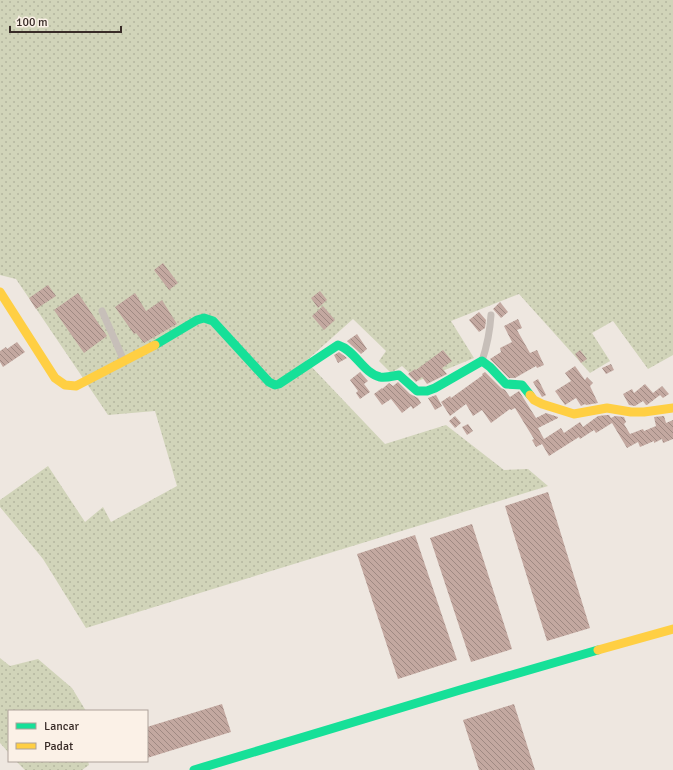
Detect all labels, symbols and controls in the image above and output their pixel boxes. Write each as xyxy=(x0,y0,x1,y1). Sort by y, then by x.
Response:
scale bar xyxy=(10,8,121,34)
text: 100 m xyxy=(16,15,48,30)
legend xyxy=(8,710,148,762)
text: Lancar xyxy=(44,719,80,734)
text: Padat xyxy=(44,739,73,754)

